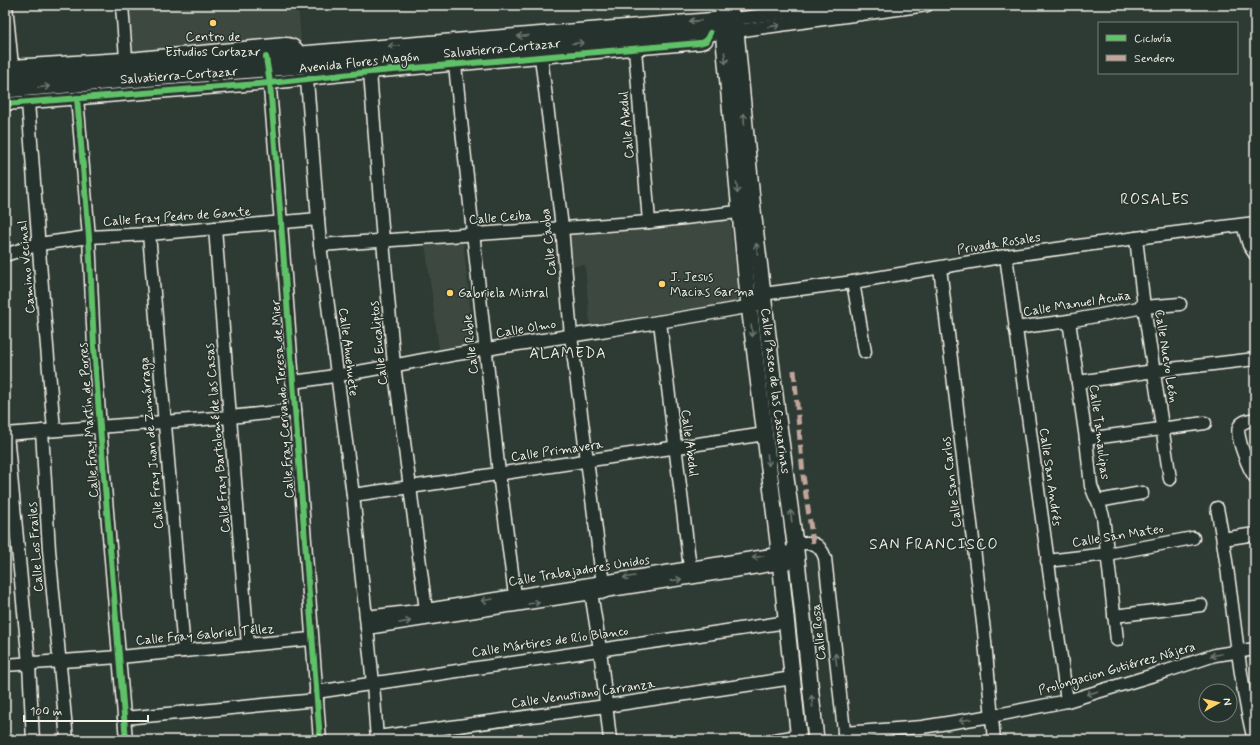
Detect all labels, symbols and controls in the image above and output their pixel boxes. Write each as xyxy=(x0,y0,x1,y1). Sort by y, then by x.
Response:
marker: Centro de Estudios Cortazar xyxy=(208,18,218,28)
one-way arrow xyxy=(689,18,702,25)
one-way arrow xyxy=(767,22,780,30)
legend xyxy=(1098,22,1238,74)
place label: Centro de Estudios Cortazar xyxy=(165,29,261,61)
text: Ciclovía xyxy=(1134,31,1172,47)
one-way arrow xyxy=(517,32,530,39)
street label: Salvatierra-Cortazar xyxy=(443,35,562,63)
one-way arrow xyxy=(571,40,584,47)
one-way arrow xyxy=(388,43,401,50)
street label: Avenida Flores Magón xyxy=(298,48,420,79)
one-way arrow xyxy=(721,51,729,64)
text: Sendero xyxy=(1134,51,1175,67)
street label: Salvatierra-Cortazar xyxy=(120,63,239,89)
one-way arrow xyxy=(37,83,50,91)
street label: Calle Abedul xyxy=(616,91,638,159)
one-way arrow xyxy=(740,113,748,126)
one-way arrow xyxy=(733,181,740,194)
district label: ROSALES xyxy=(1120,190,1190,210)
street label: Calle Fray Pedro de Gante xyxy=(102,203,252,231)
street label: Calle Ceiba xyxy=(468,207,532,229)
street label: Calle Caoba xyxy=(537,207,561,277)
street label: Camino Vecinal xyxy=(14,220,40,314)
street label: Privada Rosales xyxy=(956,229,1042,259)
one-way arrow xyxy=(753,242,761,255)
place label: J. Jesus Macias Garma xyxy=(670,269,754,301)
marker: J. Jesus Macias Garma xyxy=(657,279,667,289)
place label: Gabriela Mistral xyxy=(458,285,549,302)
street label: Calle Manuel Acuña xyxy=(1022,287,1132,321)
marker: Gabriela Mistral xyxy=(445,288,455,298)
street label: Calle Fray Cervando Teresa de Mier xyxy=(268,298,298,499)
street label: Calle Eucaliptos xyxy=(366,300,392,386)
street label: Calle Ahuehuete xyxy=(334,307,362,397)
street label: Calle Paseo de las Casuarinas xyxy=(756,307,794,475)
street label: Calle Nuevo León xyxy=(1150,308,1182,404)
street label: Calle Roble xyxy=(459,313,483,375)
street label: Calle Olmo xyxy=(495,316,558,342)
one-way arrow xyxy=(748,324,756,337)
street label: Calle Fray Martín de Porres xyxy=(75,342,103,498)
street label: Calle Fray Bartolomé de las Casas xyxy=(201,342,235,534)
district label: ALAMEDA xyxy=(529,344,607,364)
street label: Calle Fray Juan de Zumárraga xyxy=(136,356,169,530)
street label: Calle Tamaulipas xyxy=(1085,383,1113,481)
street label: Calle Abedul xyxy=(676,408,702,478)
street label: Calle San Andrés xyxy=(1035,427,1065,527)
street label: Calle Primavera xyxy=(510,436,604,466)
street label: Calle San Carlos xyxy=(938,436,966,528)
one-way arrow xyxy=(764,453,772,466)
street label: Calle Los Frailes xyxy=(24,501,48,593)
one-way arrow xyxy=(787,510,795,523)
street label: Calle San Mateo xyxy=(1071,520,1165,552)
district label: SAN FRANCISCO xyxy=(869,535,999,555)
street label: Calle Trabajadores Unidos xyxy=(507,551,651,591)
one-way arrow xyxy=(752,553,765,561)
one-way arrow xyxy=(623,573,636,581)
one-way arrow xyxy=(669,576,682,584)
one-way arrow xyxy=(481,596,494,604)
one-way arrow xyxy=(527,599,540,607)
street label: Calle Rosa xyxy=(808,603,830,661)
one-way arrow xyxy=(398,618,411,626)
street label: Calle Fray Gabriel Téllez xyxy=(135,620,275,650)
street label: Calle Mártires de Río Blanco xyxy=(471,623,629,661)
street label: Prolongacion Gutiérrez Nájera xyxy=(1036,638,1198,701)
one-way arrow xyxy=(1210,651,1223,659)
one-way arrow xyxy=(832,653,840,666)
street label: Calle Venustiano Carranza xyxy=(510,675,656,713)
north arrow xyxy=(1198,683,1238,723)
one-way arrow xyxy=(1086,690,1099,697)
one-way arrow xyxy=(808,695,815,708)
scale bar xyxy=(24,697,148,723)
text: N xyxy=(1219,697,1234,706)
text: 100 m xyxy=(30,704,62,720)
one-way arrow xyxy=(959,716,972,724)

